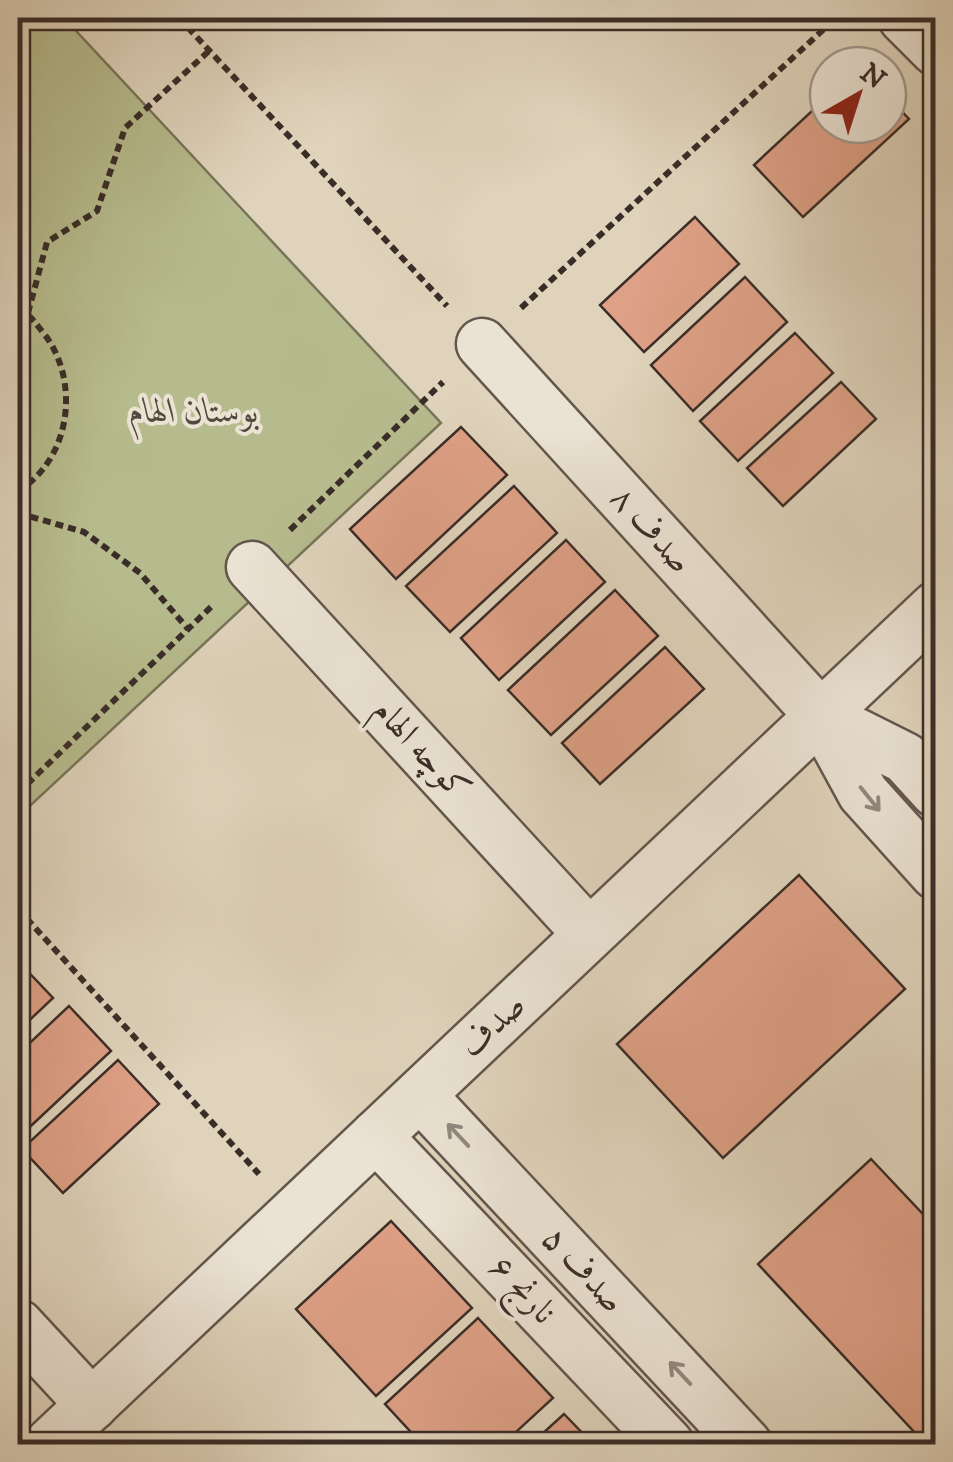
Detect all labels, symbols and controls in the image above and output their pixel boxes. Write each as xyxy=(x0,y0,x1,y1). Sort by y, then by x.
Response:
north arrow xyxy=(808,45,908,145)
text: N xyxy=(853,56,893,98)
park label: بوستان الهام xyxy=(129,390,260,441)
street label: صدف ۸ xyxy=(600,477,702,583)
street label: کوچه الهام xyxy=(357,689,480,815)
one-way arrow xyxy=(859,786,881,812)
street label: صدف xyxy=(451,984,535,1068)
one-way arrow xyxy=(446,1124,470,1148)
street label: صدف ۵ xyxy=(532,1217,634,1323)
street label: نارنج ۶ xyxy=(474,1246,565,1338)
one-way arrow xyxy=(669,1361,692,1386)

